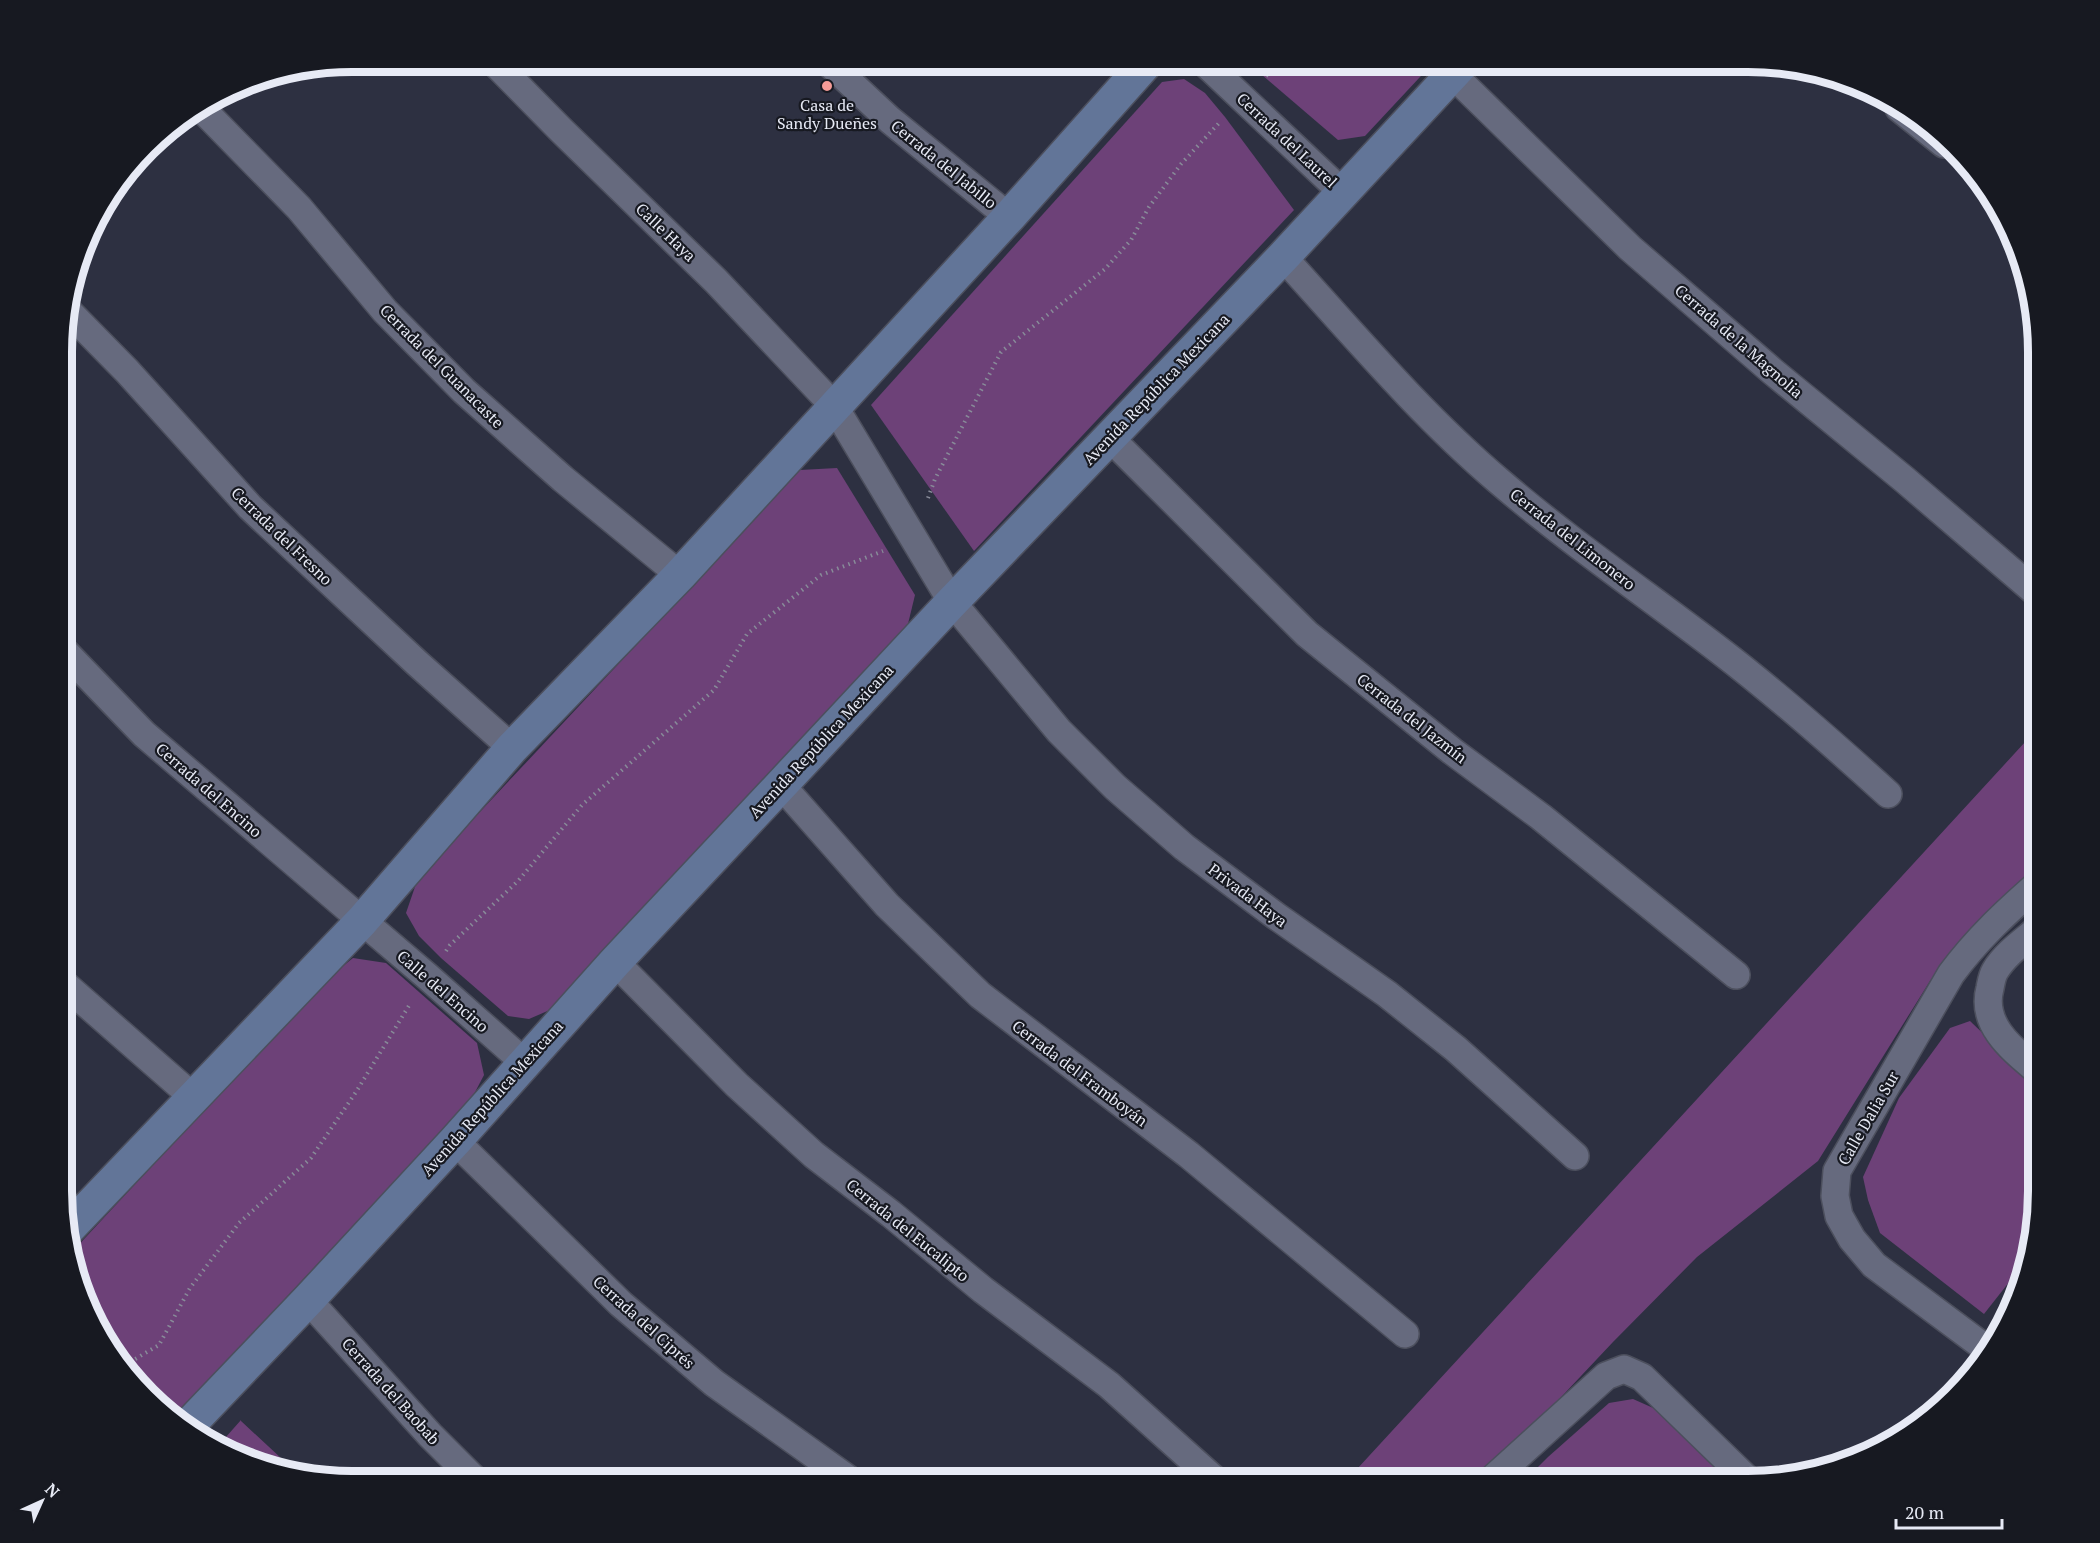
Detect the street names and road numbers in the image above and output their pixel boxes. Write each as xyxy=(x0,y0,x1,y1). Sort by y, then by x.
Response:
street label: Cerrada del Laurel xyxy=(1232,88,1342,192)
street label: Cerrada del Jabillo xyxy=(886,114,1002,214)
street label: Calle Haya xyxy=(631,198,701,266)
street label: Cerrada de la Magnolia xyxy=(1670,279,1808,403)
street label: Cerrada del Guanacaste xyxy=(375,299,509,433)
street label: Avenida República Mexicana xyxy=(1078,308,1234,470)
street label: Cerrada del Fresno xyxy=(227,482,338,590)
street label: Cerrada del Limonero xyxy=(1506,483,1640,595)
street label: Avenida República Mexicana xyxy=(744,659,898,823)
street label: Cerrada del Jazmín xyxy=(1352,668,1472,768)
street label: Cerrada del Encino xyxy=(151,738,267,842)
street label: Privada Haya xyxy=(1204,858,1292,932)
street label: Calle del Encino xyxy=(392,945,494,1037)
street label: Avenida República Mexicana xyxy=(416,1015,568,1181)
street label: Cerrada del Framboyán xyxy=(1008,1015,1153,1132)
street label: Calle Dalia Sur xyxy=(1832,1066,1904,1169)
street label: Cerrada del Eucalipto xyxy=(842,1174,974,1287)
street label: Cerrada del Ciprés xyxy=(588,1270,700,1374)
street label: Cerrada del Baobab xyxy=(337,1333,445,1450)

